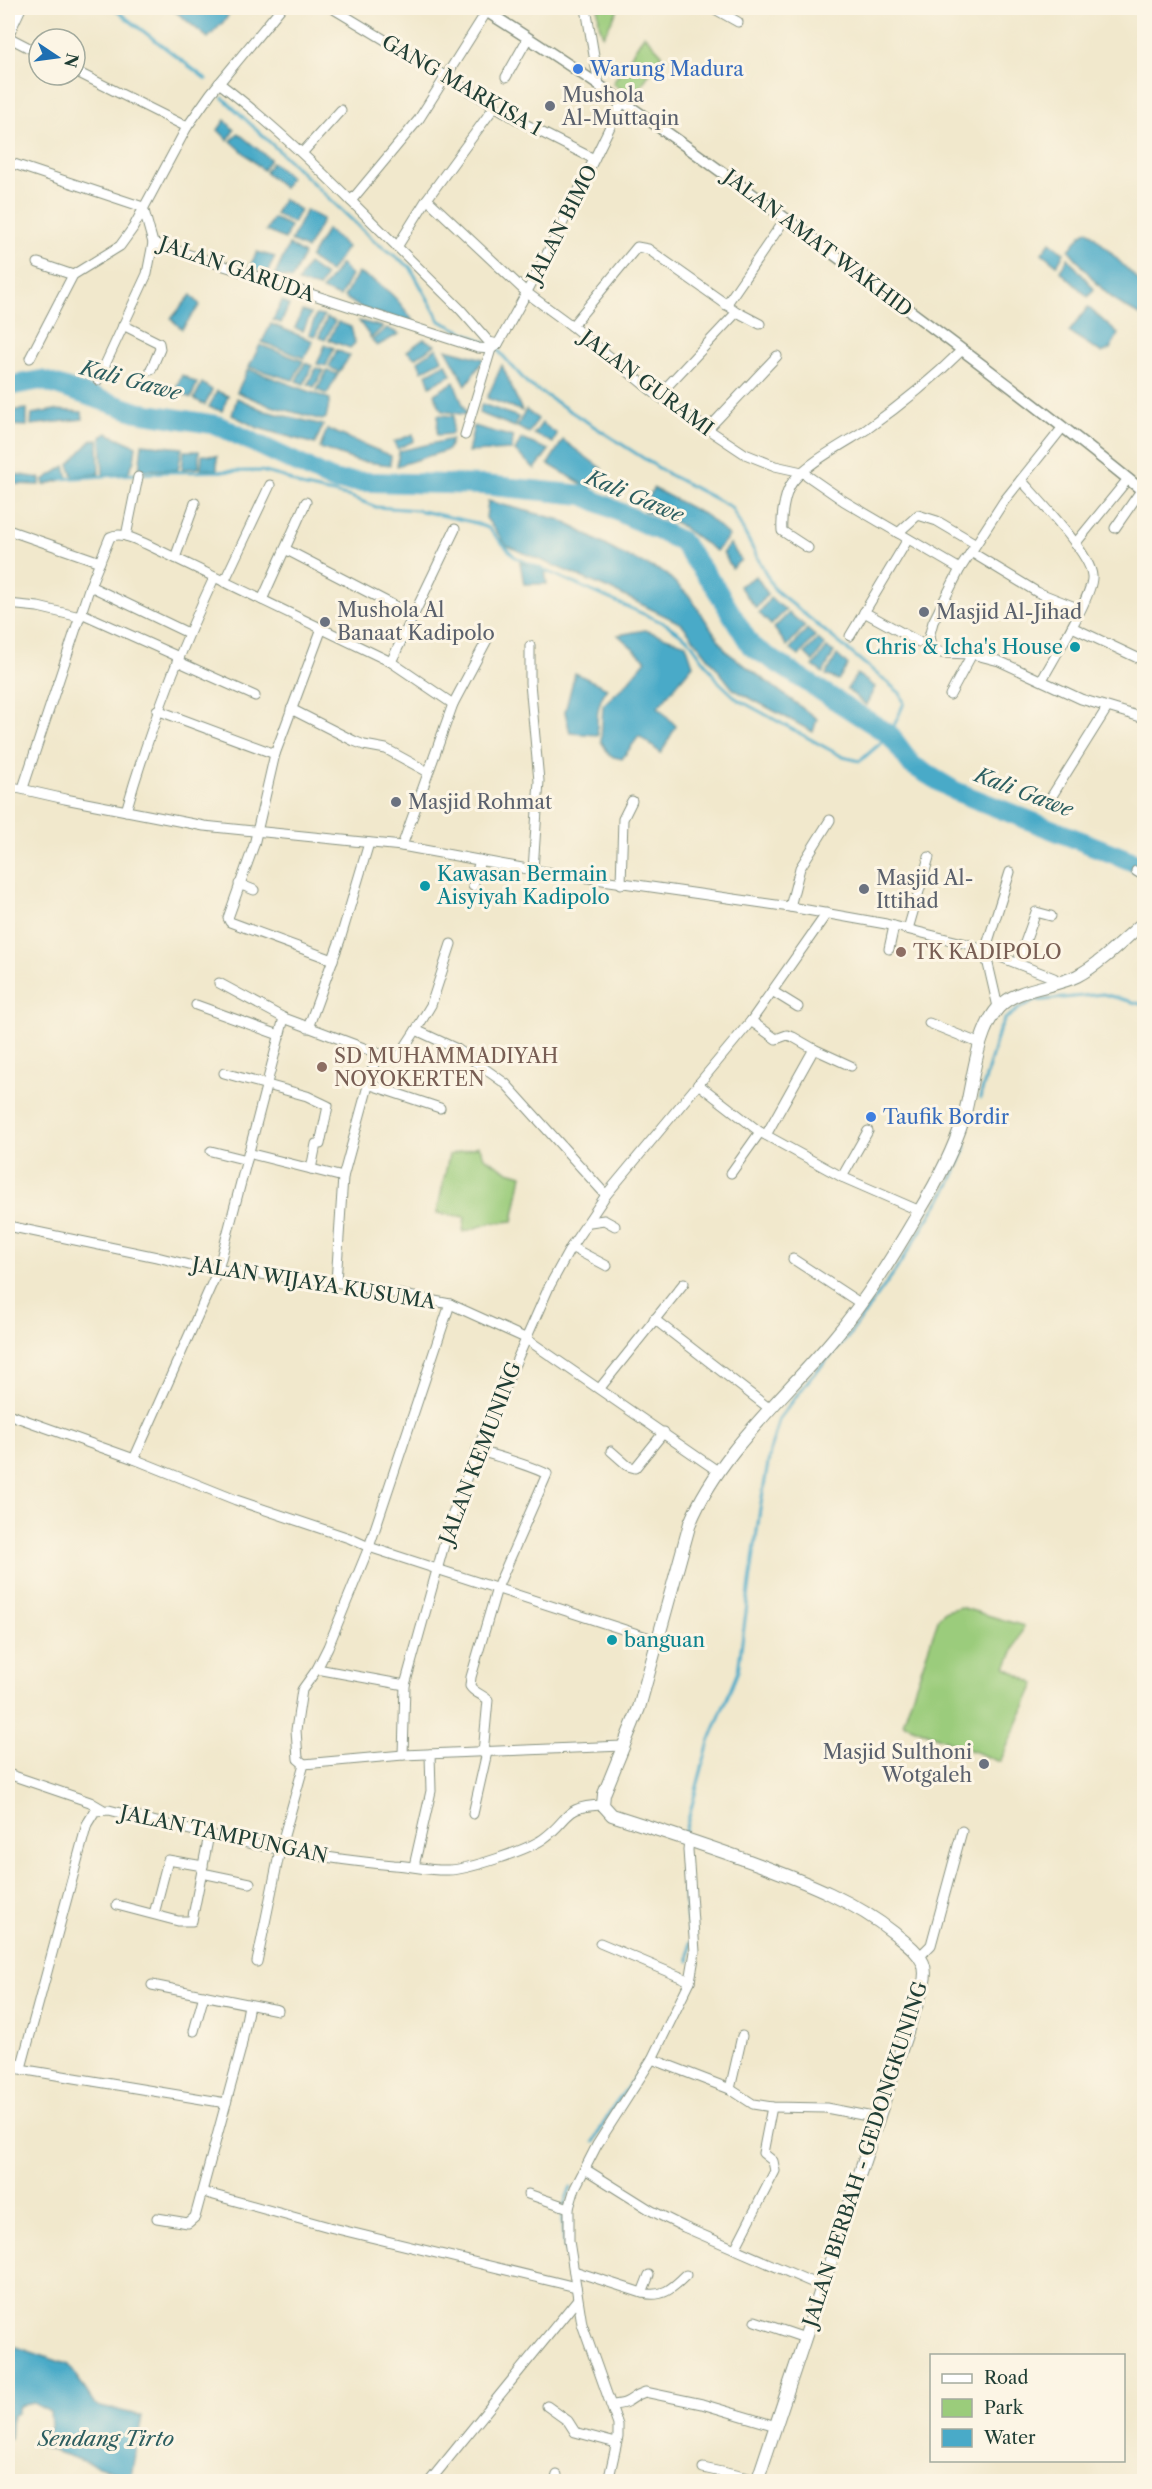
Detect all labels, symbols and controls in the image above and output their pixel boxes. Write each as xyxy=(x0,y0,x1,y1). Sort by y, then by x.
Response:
north arrow xyxy=(27,27,87,87)
street label: GANG MARKISA 1 xyxy=(378,29,547,141)
text: N xyxy=(60,51,83,69)
place label: Warung Madura xyxy=(589,57,744,81)
marker: Warung Madura xyxy=(571,62,585,76)
place label: Mushola Al-Muttaqin xyxy=(561,83,680,130)
marker: Mushola Al-Muttaqin xyxy=(543,99,557,113)
street label: JALAN BIMO xyxy=(520,161,602,290)
street label: JALAN AMAT WAKHID xyxy=(717,162,917,322)
street label: JALAN GARUDA xyxy=(153,230,319,307)
street label: JALAN GURAMI xyxy=(573,323,718,441)
water label: Kali Gawe xyxy=(76,354,185,406)
water label: Kali Gawe xyxy=(581,464,688,528)
place label: Mushola Al Banaat Kadipolo xyxy=(337,598,495,645)
place label: Masjid Al-Jihad xyxy=(936,600,1082,624)
marker: Masjid Al-Jihad xyxy=(917,605,931,619)
marker: Mushola Al Banaat Kadipolo xyxy=(318,615,332,629)
place label: Chris & Icha's House xyxy=(865,635,1063,659)
marker: Chris & Icha's House xyxy=(1068,640,1082,654)
water label: Kali Gawe xyxy=(969,761,1077,822)
place label: Masjid Rohmat xyxy=(408,790,552,814)
marker: Masjid Rohmat xyxy=(389,795,403,809)
place label: Kawasan Bermain Aisyiyah Kadipolo xyxy=(436,862,610,909)
place label: Masjid Al- Ittihad xyxy=(876,866,974,913)
marker: Kawasan Bermain Aisyiyah Kadipolo xyxy=(418,879,432,893)
marker: Masjid Al- Ittihad xyxy=(857,882,871,896)
place label: TK KADIPOLO xyxy=(913,940,1062,964)
marker: TK KADIPOLO xyxy=(894,945,908,959)
place label: SD MUHAMMADIYAH NOYOKERTEN xyxy=(334,1044,558,1091)
marker: SD MUHAMMADIYAH NOYOKERTEN xyxy=(315,1060,329,1074)
place label: Taufik Bordir xyxy=(883,1105,1010,1129)
marker: Taufik Bordir xyxy=(864,1110,878,1124)
street label: JALAN WIJAYA KUSUMA xyxy=(188,1251,439,1314)
street label: JALAN KEMUNING xyxy=(433,1359,526,1550)
place label: banguan xyxy=(624,1628,706,1652)
marker: banguan xyxy=(605,1633,619,1647)
place label: Masjid Sulthoni Wotgaleh xyxy=(823,1740,972,1787)
marker: Masjid Sulthoni Wotgaleh xyxy=(977,1757,991,1771)
street label: JALAN TAMPUNGAN xyxy=(115,1800,330,1868)
street label: JALAN BERBAH - GEDONGKUNING xyxy=(797,1978,932,2333)
legend xyxy=(930,2354,1125,2462)
text: Road xyxy=(984,2367,1029,2389)
text: Park xyxy=(984,2397,1025,2419)
water label: Sendang Tirto xyxy=(36,2426,174,2451)
text: Water xyxy=(983,2427,1036,2449)

